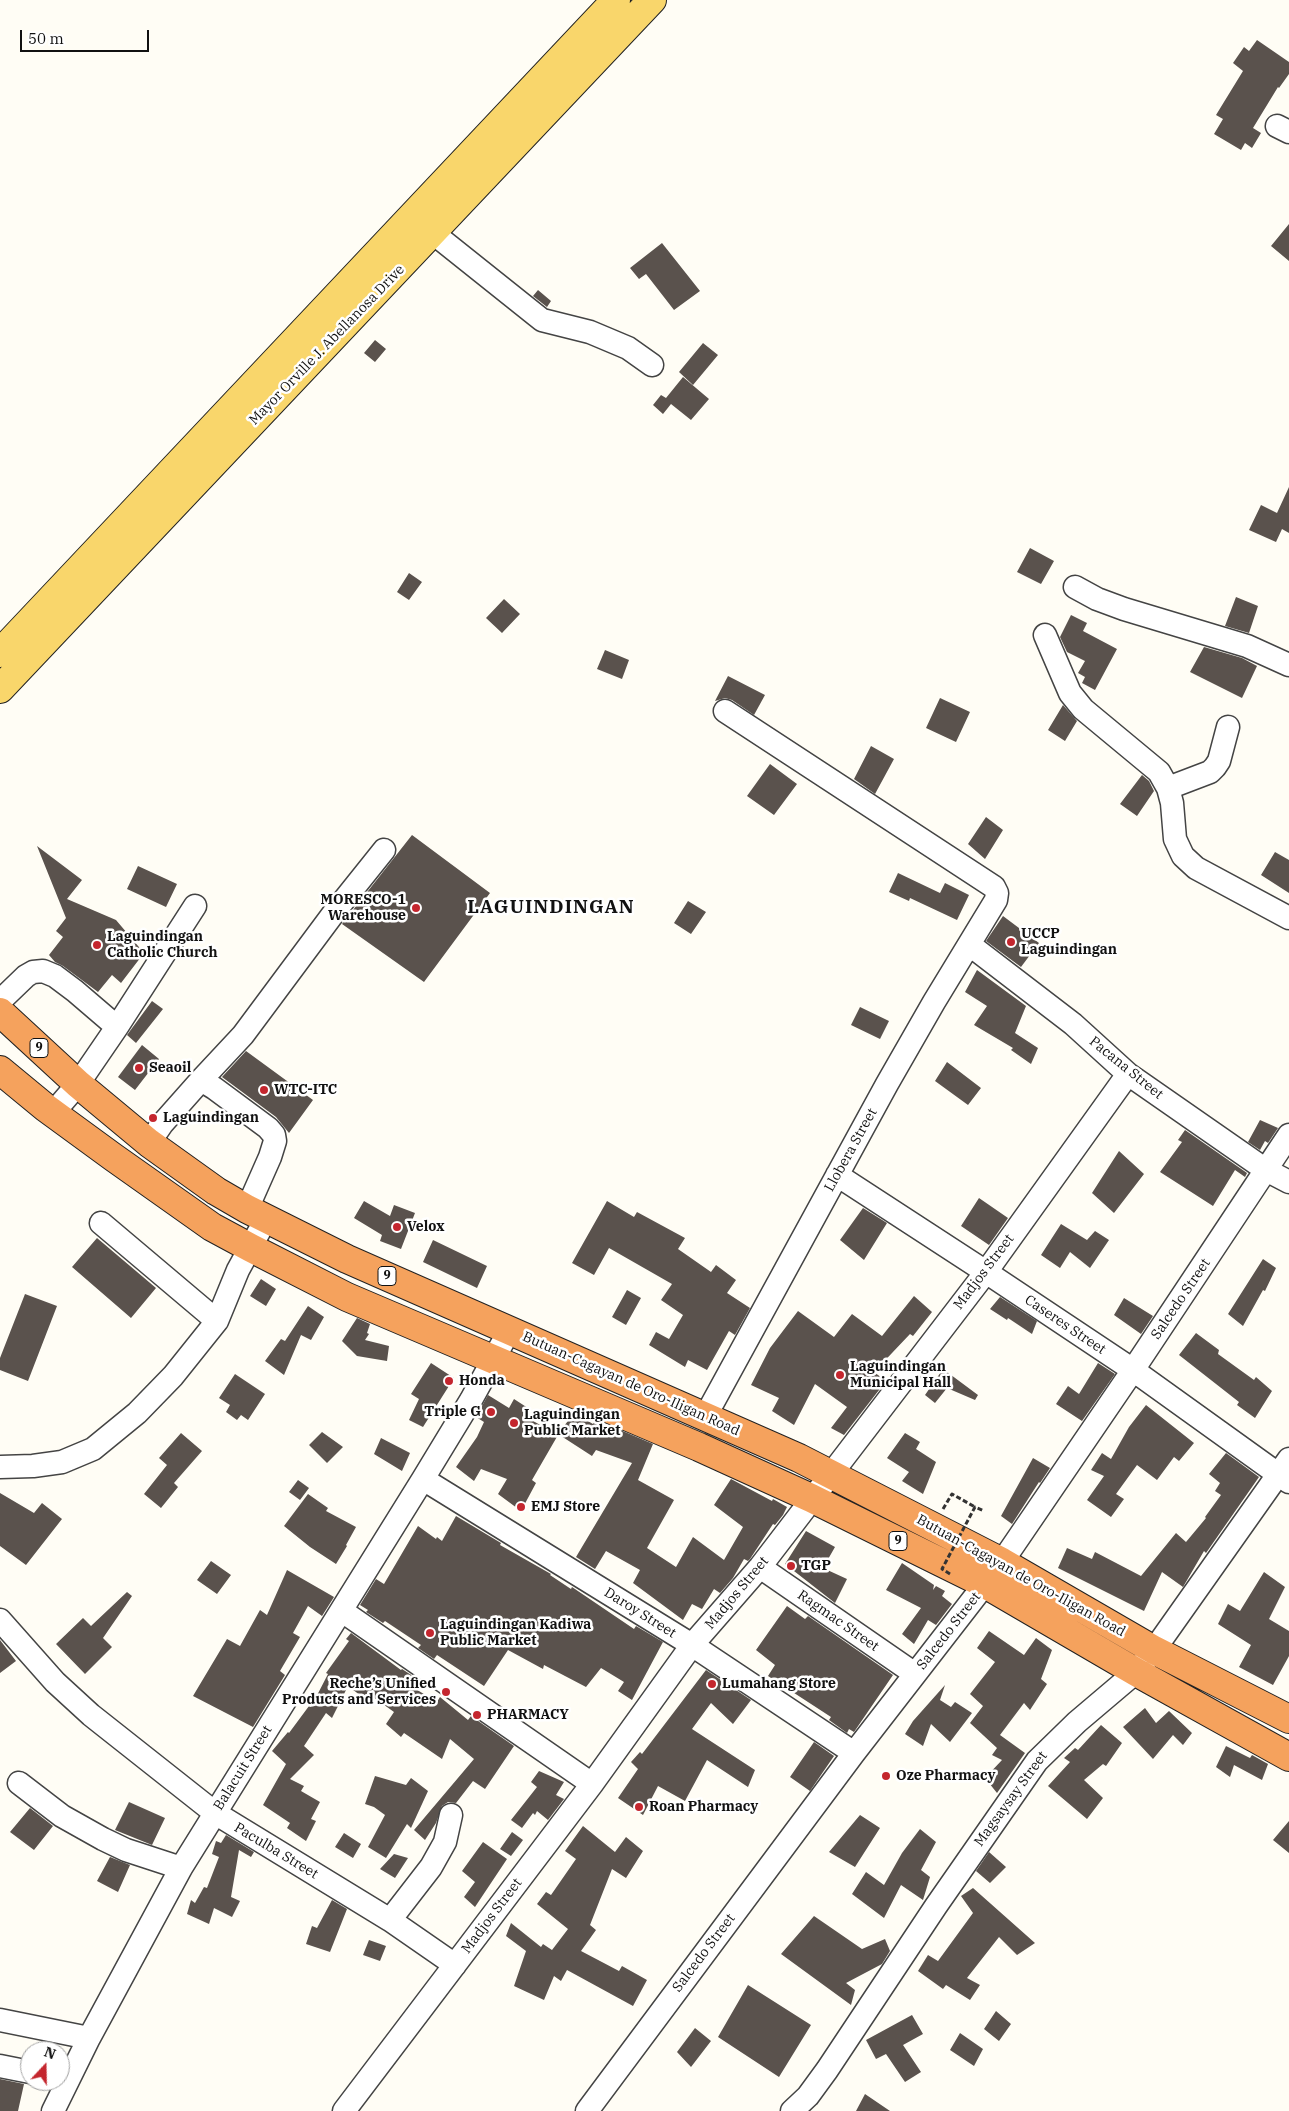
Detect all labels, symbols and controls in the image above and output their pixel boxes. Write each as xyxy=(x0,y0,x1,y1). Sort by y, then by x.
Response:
scale bar xyxy=(22,20,151,52)
text: 50 m xyxy=(28,29,64,48)
street label: Mayor Orville J. Abellanosa Drive xyxy=(246,261,408,429)
place label: MORESCO-1 Warehouse xyxy=(320,892,406,924)
district label: LAGUINDINGAN xyxy=(466,897,636,919)
marker: MORESCO-1 Warehouse xyxy=(410,902,422,914)
place label: UCCP Laguindingan xyxy=(1021,926,1117,959)
place label: Laguindingan Catholic Church xyxy=(107,929,218,962)
marker: UCCP Laguindingan xyxy=(1005,936,1017,948)
marker: Laguindingan Catholic Church xyxy=(91,939,103,951)
street label: Pacana Street xyxy=(1086,1033,1166,1103)
road number: 9 xyxy=(30,1038,48,1058)
place label: Seaoil xyxy=(149,1060,191,1076)
marker: Seaoil xyxy=(133,1062,145,1074)
place label: WTC-ITC xyxy=(274,1082,337,1098)
marker: WTC-ITC xyxy=(258,1084,270,1096)
street label: Llobera Street xyxy=(821,1105,881,1195)
place label: Laguindingan xyxy=(163,1110,259,1126)
marker: Laguindingan xyxy=(147,1112,159,1124)
place label: Velox xyxy=(407,1219,444,1235)
marker: Velox xyxy=(391,1221,403,1233)
street label: Madjos Street xyxy=(950,1231,1018,1313)
street label: Salcedo Street xyxy=(1148,1255,1214,1343)
road number: 9 xyxy=(378,1266,396,1285)
street label: Caseres Street xyxy=(1021,1292,1109,1358)
street label: Butuan-Cagayan de Oro-Iligan Road xyxy=(520,1328,742,1440)
place label: Laguindingan Municipal Hall xyxy=(850,1359,951,1391)
marker: Laguindingan Municipal Hall xyxy=(834,1369,846,1381)
place label: Honda xyxy=(459,1373,505,1389)
marker: Honda xyxy=(443,1375,455,1387)
place label: Triple G xyxy=(424,1404,481,1420)
marker: Triple G xyxy=(485,1406,497,1418)
place label: Laguindingan Public Market xyxy=(524,1407,620,1440)
marker: Laguindingan Public Market xyxy=(508,1417,520,1429)
place label: EMJ Store xyxy=(531,1499,600,1515)
marker: EMJ Store xyxy=(515,1501,527,1513)
street label: Butuan-Cagayan de Oro-Iligan Road xyxy=(914,1511,1128,1641)
road number: 9 xyxy=(889,1532,907,1550)
street label: Madjos Street xyxy=(702,1553,772,1633)
place label: TGP xyxy=(801,1558,831,1574)
marker: TGP xyxy=(785,1560,797,1572)
street label: Daroy Street xyxy=(601,1584,679,1642)
street label: Ragmac Street xyxy=(794,1587,882,1655)
street label: Salcedo Street xyxy=(914,1589,984,1673)
place label: Laguindingan Kadiwa Public Market xyxy=(440,1617,591,1650)
marker: Laguindingan Kadiwa Public Market xyxy=(424,1627,436,1639)
place label: Reche’s Unified Products and Services xyxy=(282,1676,436,1708)
place label: Lumahang Store xyxy=(722,1676,836,1692)
marker: Lumahang Store xyxy=(706,1678,718,1690)
marker: Reche’s Unified Products and Services xyxy=(440,1686,452,1698)
place label: PHARMACY xyxy=(487,1707,569,1723)
marker: PHARMACY xyxy=(471,1709,483,1721)
street label: Balacuit Street xyxy=(210,1723,276,1813)
street label: Magsaysay Street xyxy=(971,1748,1051,1850)
place label: Oze Pharmacy xyxy=(896,1768,995,1784)
marker: Oze Pharmacy xyxy=(880,1770,892,1782)
place label: Roan Pharmacy xyxy=(649,1799,758,1815)
marker: Roan Pharmacy xyxy=(633,1801,645,1813)
street label: Paculba Street xyxy=(231,1819,321,1883)
street label: Madjos Street xyxy=(458,1875,526,1957)
street label: Salcedo Street xyxy=(669,1910,739,1996)
north arrow xyxy=(20,2041,70,2091)
text: N xyxy=(42,2043,58,2063)

